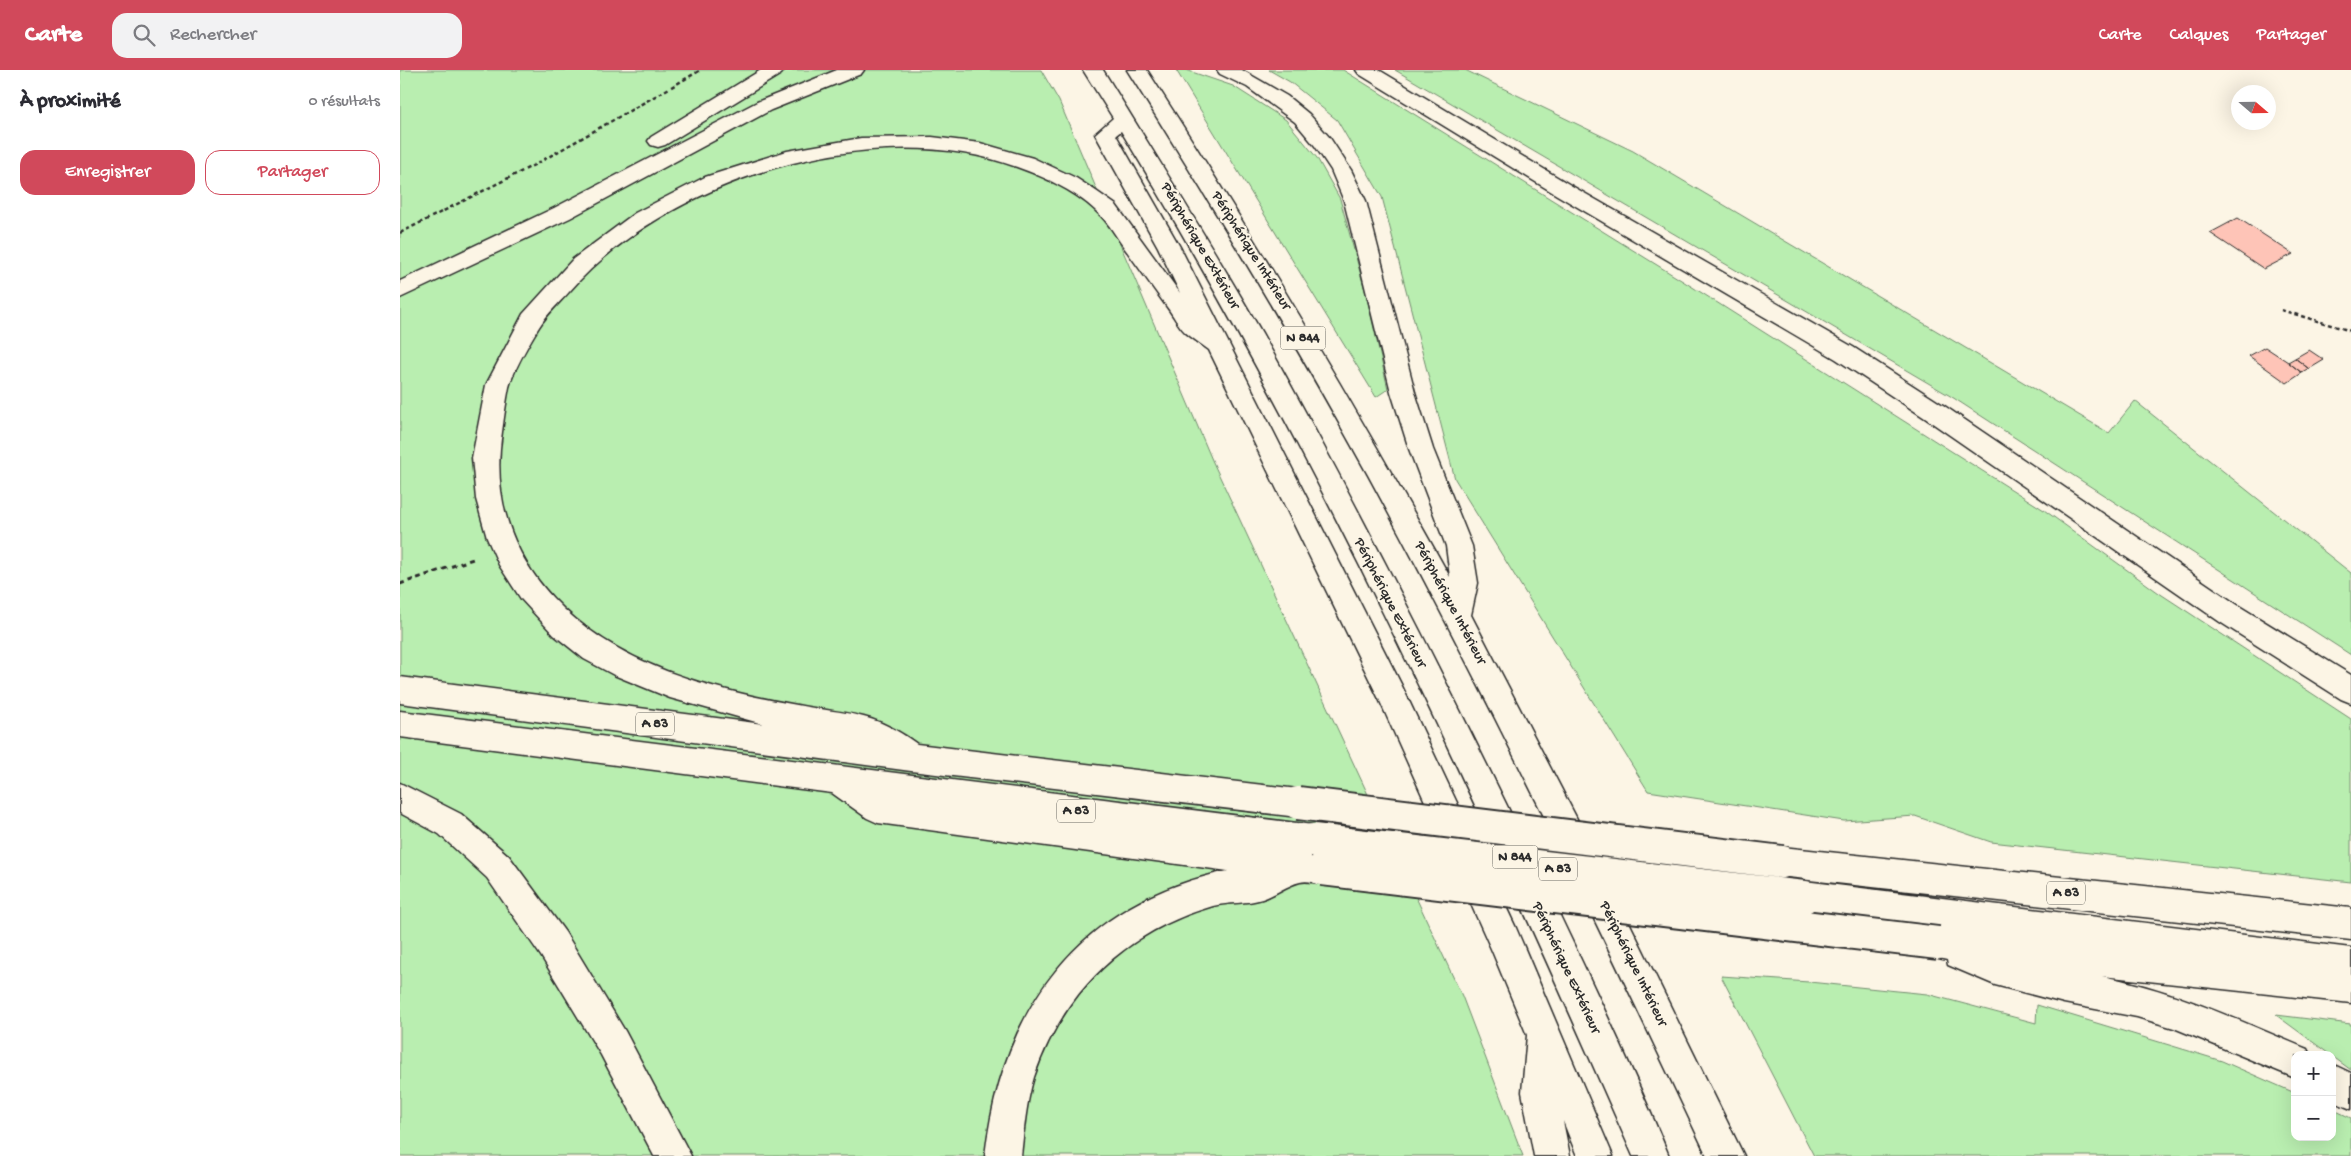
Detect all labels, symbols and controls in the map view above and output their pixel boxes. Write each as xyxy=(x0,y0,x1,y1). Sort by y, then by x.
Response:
search box xyxy=(112,13,462,58)
text: Carte xyxy=(25,21,82,50)
icon: search xyxy=(130,21,158,49)
text: Rechercher xyxy=(170,24,256,47)
text: Carte xyxy=(2099,25,2142,46)
text: Calques xyxy=(2170,25,2228,46)
text: Partager xyxy=(2256,25,2326,46)
north arrow xyxy=(2231,85,2276,130)
text: À proximité xyxy=(20,90,121,115)
text: 0 résultats xyxy=(308,93,380,112)
button: Enregistrer xyxy=(20,150,195,195)
button: Partager xyxy=(205,150,380,195)
street label: Périphérique Extérieur xyxy=(1156,179,1244,314)
street label: Périphérique Intérieur xyxy=(1207,187,1296,315)
road number: N 844 xyxy=(1280,326,1326,350)
street label: Périphérique Extérieur xyxy=(1349,534,1431,672)
street label: Périphérique Intérieur xyxy=(1409,537,1491,669)
road number: A 83 xyxy=(636,712,674,736)
road number: A 83 xyxy=(1057,799,1095,822)
road number: N 844 xyxy=(1492,846,1538,869)
road number: A 83 xyxy=(1539,858,1577,881)
road number: A 83 xyxy=(2047,881,2085,904)
street label: Périphérique Extérieur xyxy=(1527,898,1605,1038)
street label: Périphérique Intérieur xyxy=(1594,898,1672,1031)
map controls xyxy=(2291,1051,2336,1141)
button: + xyxy=(2291,1051,2336,1096)
button: − xyxy=(2291,1096,2336,1141)

